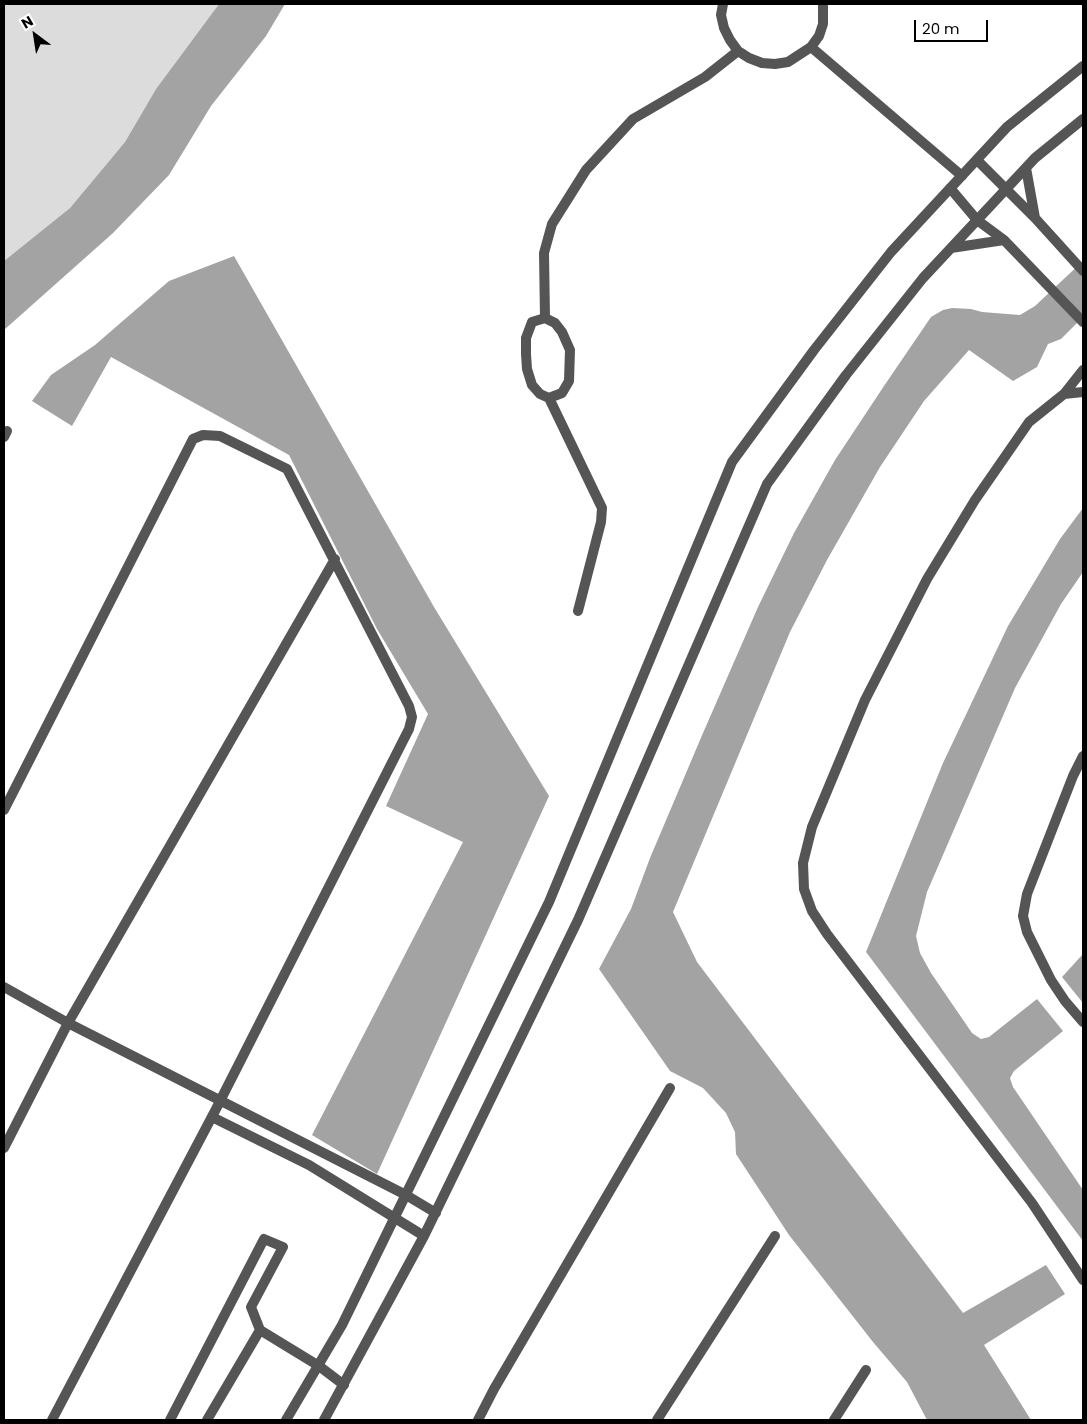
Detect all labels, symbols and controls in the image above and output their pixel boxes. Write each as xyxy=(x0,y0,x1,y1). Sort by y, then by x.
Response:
north arrow xyxy=(10,10,60,60)
scale bar xyxy=(917,10,991,42)
text: N xyxy=(18,11,37,33)
text: 20 m xyxy=(922,18,960,39)

